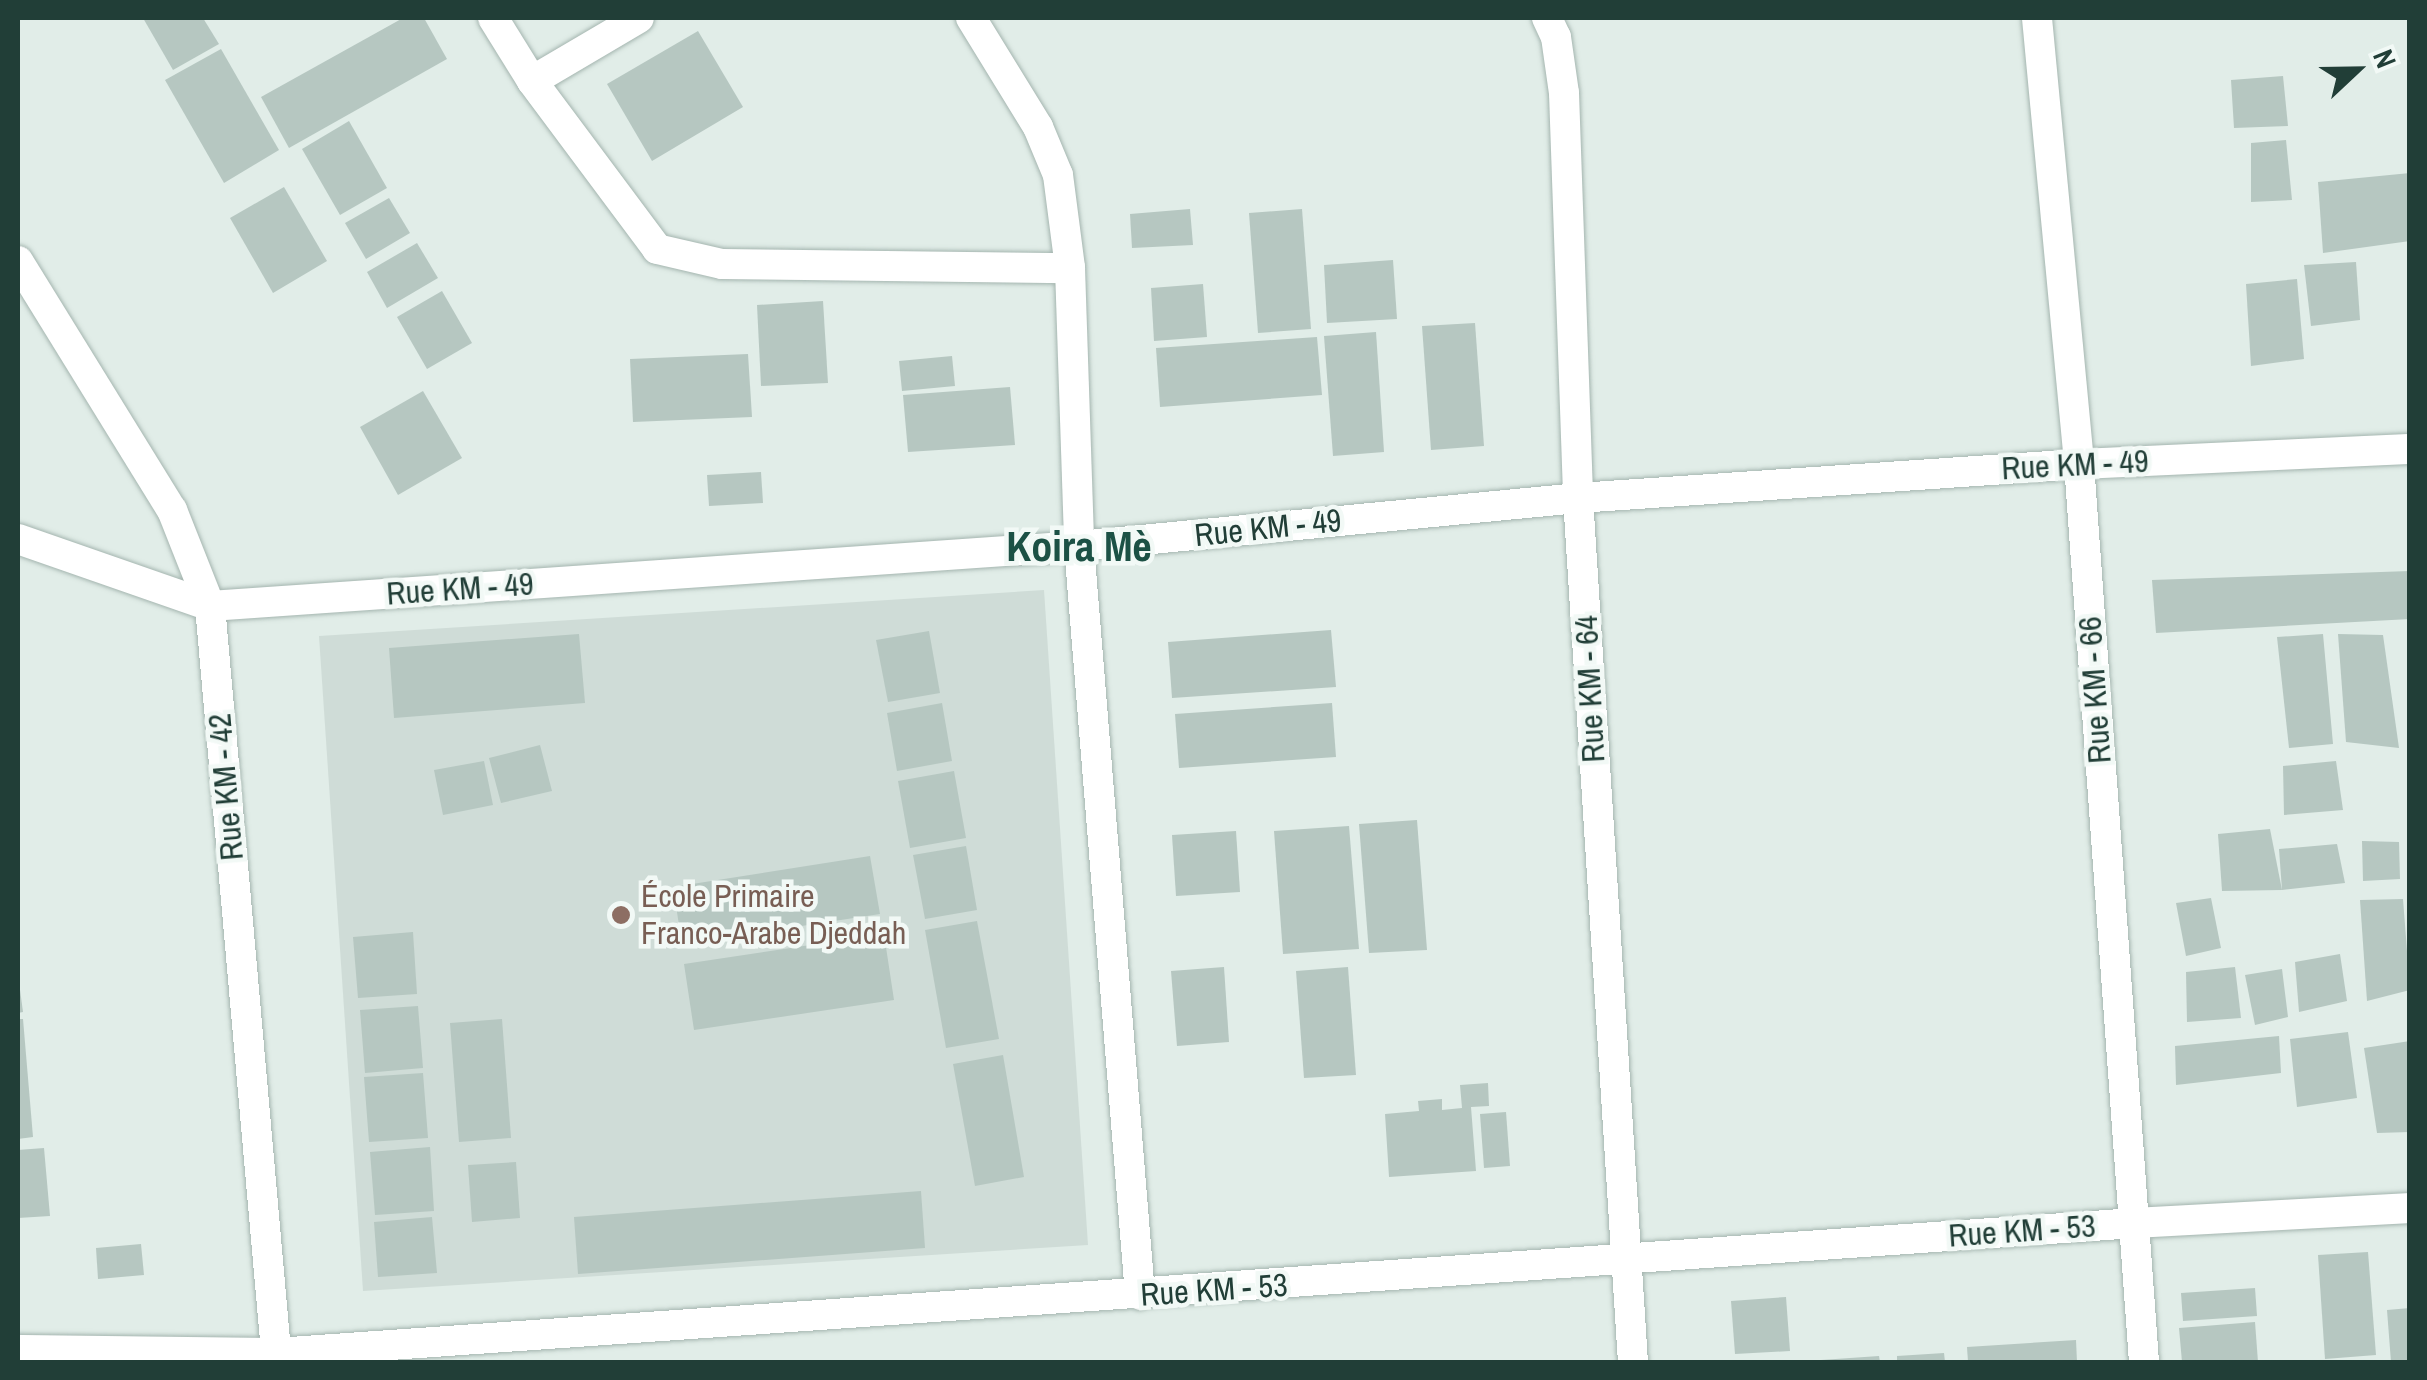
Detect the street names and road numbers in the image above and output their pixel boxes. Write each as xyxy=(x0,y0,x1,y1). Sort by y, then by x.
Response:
street label: Rue KM - 49 xyxy=(2000,442,2150,488)
street label: Rue KM - 49 xyxy=(1193,501,1343,555)
street label: Rue KM - 49 xyxy=(385,565,535,613)
street label: Rue KM - 64 xyxy=(1567,614,1613,764)
street label: Rue KM - 66 xyxy=(2071,615,2119,765)
street label: Rue KM - 42 xyxy=(200,712,252,862)
street label: Rue KM - 53 xyxy=(1947,1207,2097,1255)
street label: Rue KM - 53 xyxy=(1139,1266,1289,1314)

